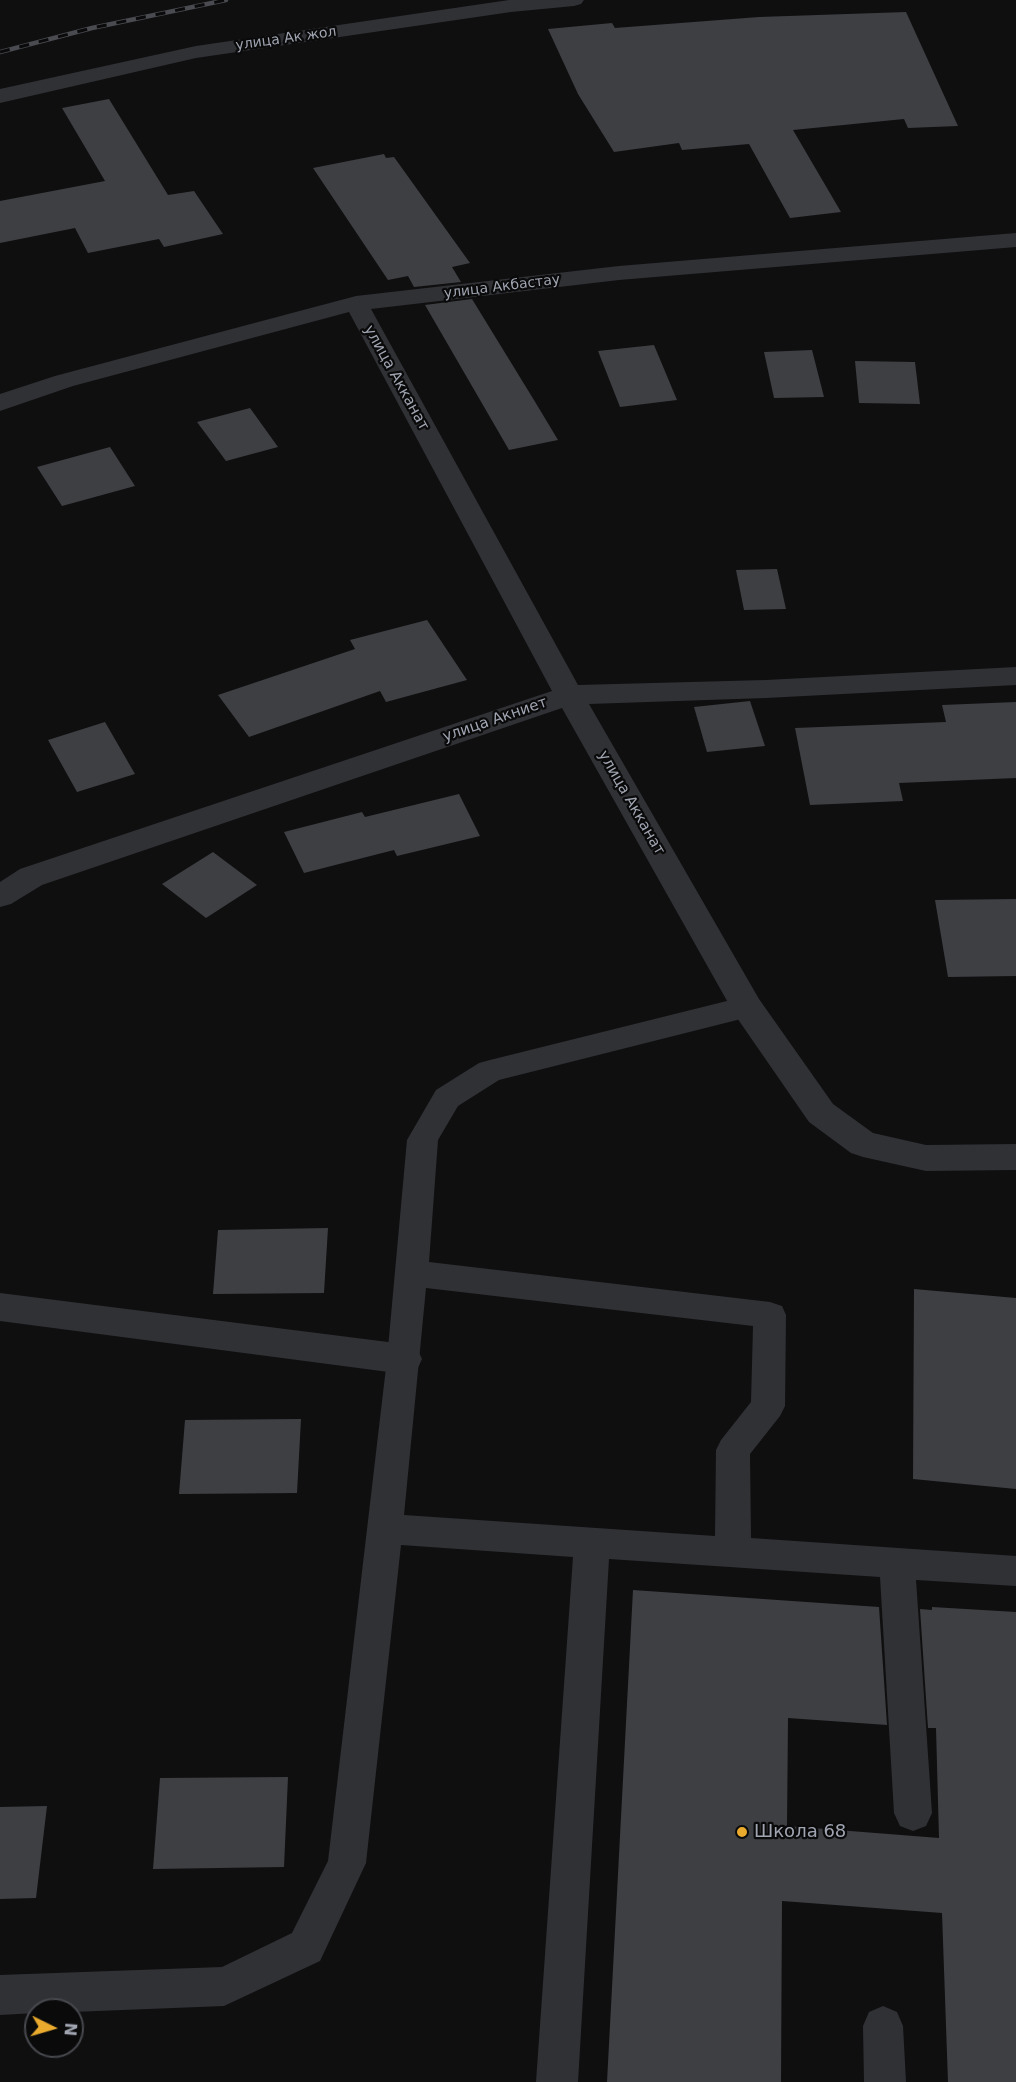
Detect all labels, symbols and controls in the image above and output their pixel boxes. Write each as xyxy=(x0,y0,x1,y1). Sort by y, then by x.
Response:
street label: улица Ак жол xyxy=(235,24,337,54)
street label: улица Акбастау xyxy=(443,272,561,302)
street label: улица Акканат xyxy=(360,322,432,434)
street label: улица Акниет xyxy=(440,694,550,746)
street label: улица Акканат xyxy=(594,748,668,858)
place label: Школа 68 xyxy=(754,1821,846,1843)
marker: Школа 68 xyxy=(735,1825,749,1839)
north arrow xyxy=(24,1998,84,2058)
text: N xyxy=(60,2022,80,2037)

